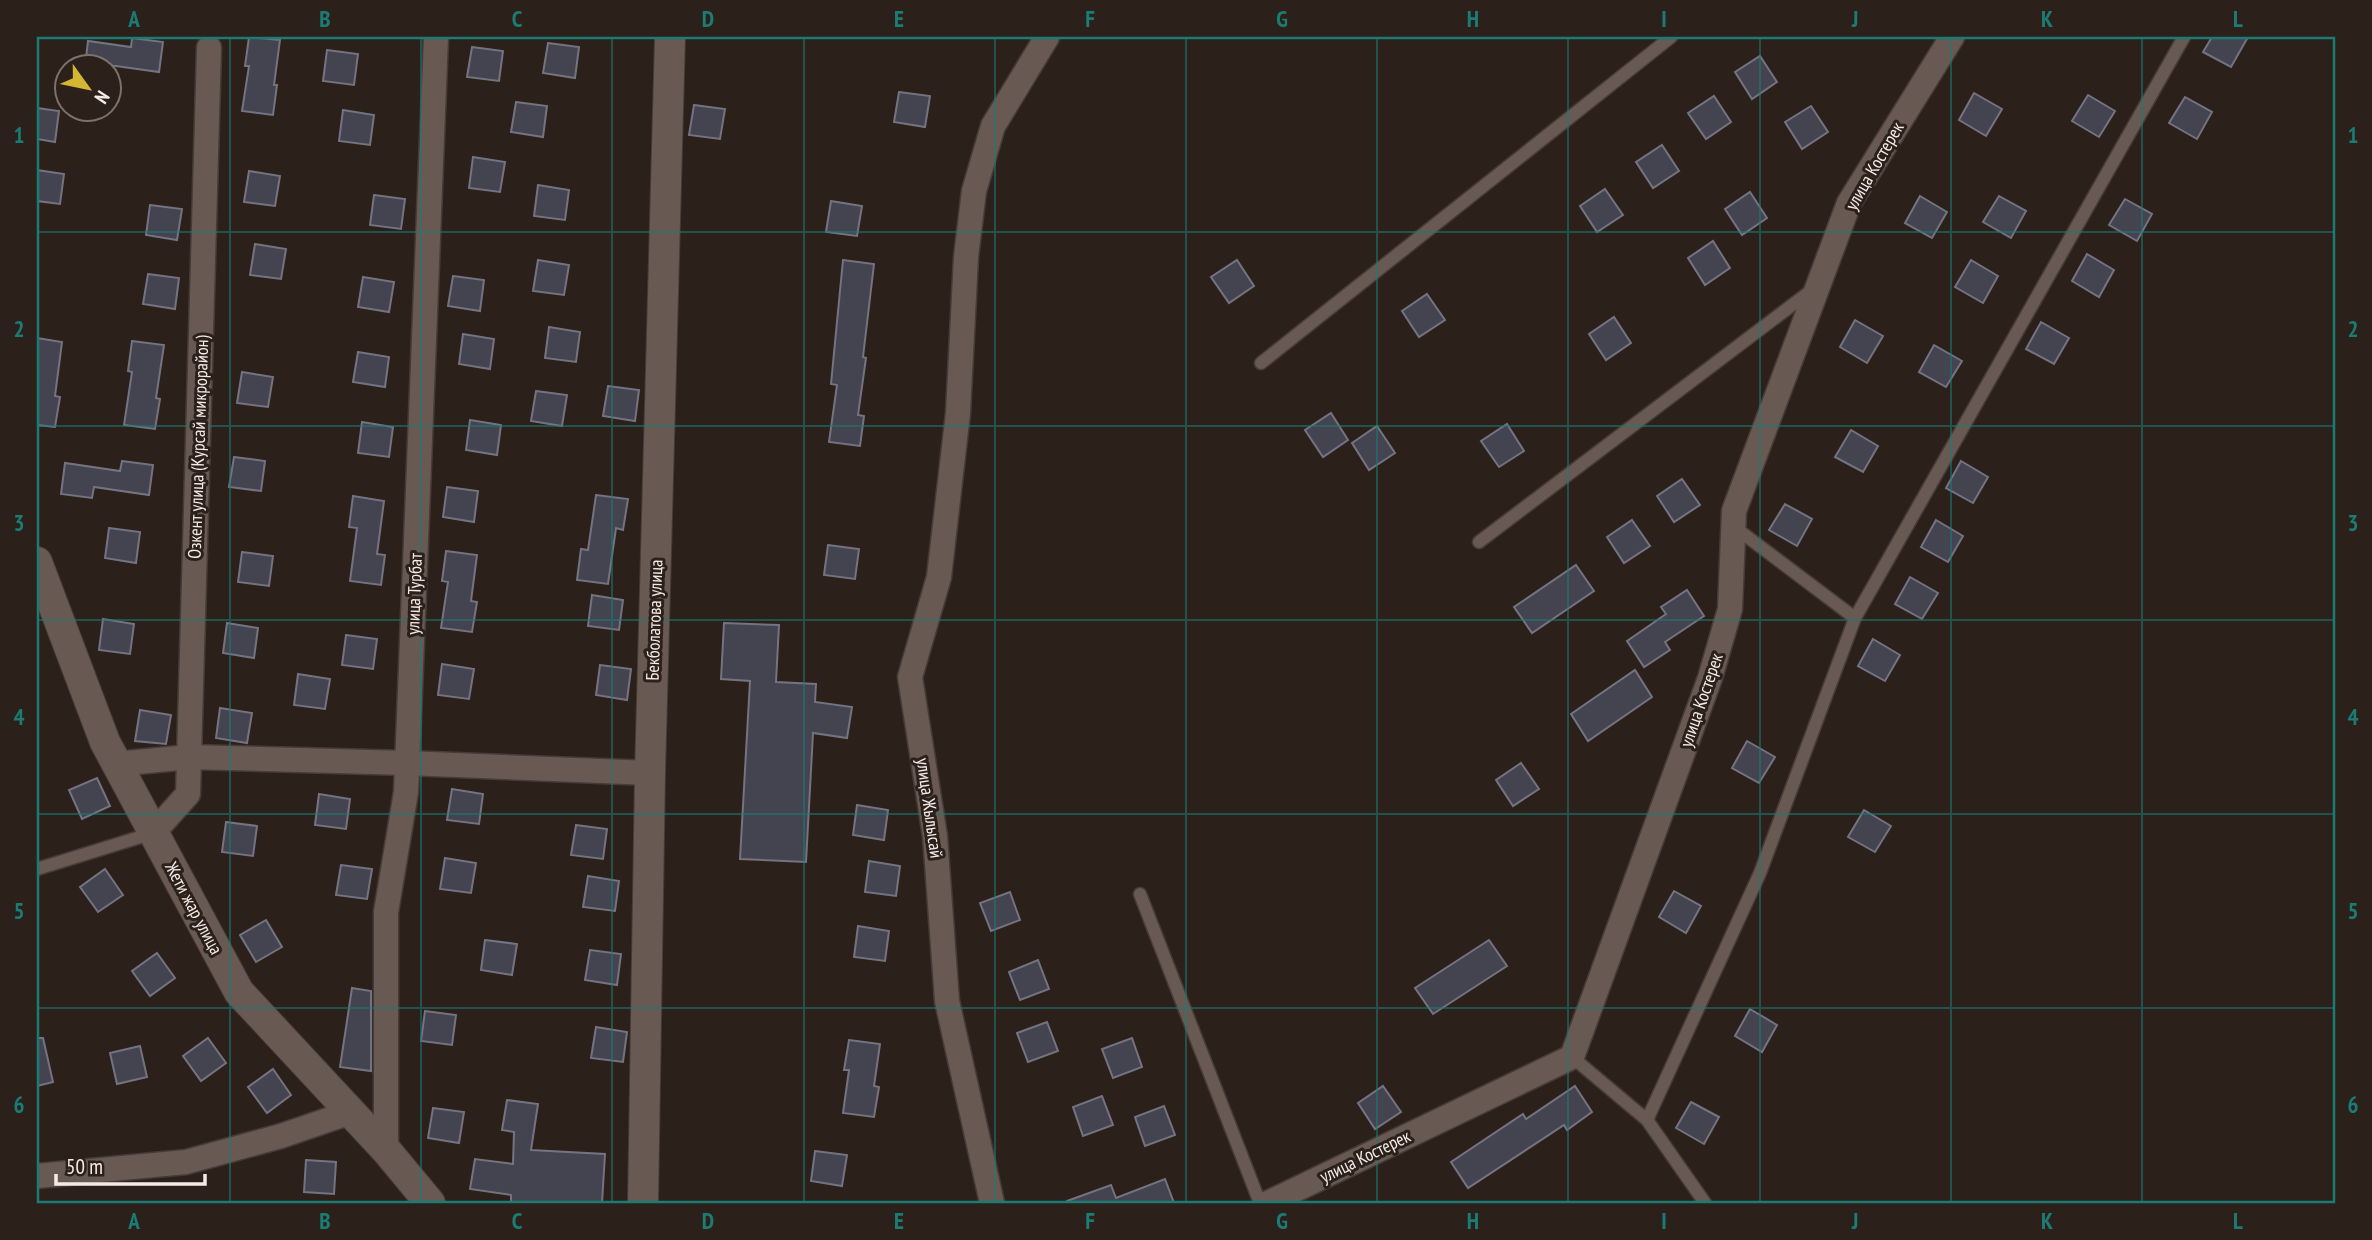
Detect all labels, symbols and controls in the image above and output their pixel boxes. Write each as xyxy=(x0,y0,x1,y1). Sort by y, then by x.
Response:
text: A xyxy=(127,4,140,33)
text: B xyxy=(319,4,331,33)
text: C xyxy=(512,4,523,33)
text: D xyxy=(702,4,714,33)
text: E xyxy=(894,4,904,33)
text: F xyxy=(1085,4,1095,33)
text: G xyxy=(1276,4,1288,33)
text: H xyxy=(1467,4,1479,33)
text: I xyxy=(1661,4,1667,33)
text: J xyxy=(1851,4,1858,33)
text: K xyxy=(2041,4,2053,33)
text: L xyxy=(2233,4,2243,33)
north arrow xyxy=(52,52,122,122)
text: N xyxy=(89,86,115,108)
street label: улица Костерек xyxy=(1840,118,1908,214)
text: 1 xyxy=(14,120,25,149)
text: 1 xyxy=(2348,120,2359,149)
text: 2 xyxy=(14,314,25,343)
text: 2 xyxy=(2348,314,2359,343)
street label: Озкент улица (Курсай микрорайон) xyxy=(183,334,213,559)
text: 3 xyxy=(14,508,25,537)
text: 3 xyxy=(2348,508,2359,537)
street label: улица Турбат xyxy=(401,552,427,635)
street label: Бекболатова улица xyxy=(640,559,668,681)
street label: улица Костерек xyxy=(1674,650,1728,750)
text: 4 xyxy=(14,702,25,731)
text: 4 xyxy=(2348,702,2359,731)
street label: улица Жылысай xyxy=(912,757,948,859)
street label: Жети жар улица xyxy=(160,857,228,958)
text: 5 xyxy=(14,896,25,925)
text: 5 xyxy=(2348,896,2359,925)
text: 6 xyxy=(14,1090,25,1119)
text: 6 xyxy=(2348,1090,2359,1119)
street label: улица Костерек xyxy=(1316,1124,1414,1188)
scale bar xyxy=(56,1142,205,1186)
text: 50 m xyxy=(66,1153,103,1180)
text: A xyxy=(127,1206,140,1235)
text: B xyxy=(319,1206,331,1235)
text: C xyxy=(512,1206,523,1235)
text: D xyxy=(702,1206,714,1235)
text: E xyxy=(894,1206,904,1235)
text: F xyxy=(1085,1206,1095,1235)
text: G xyxy=(1276,1206,1288,1235)
text: H xyxy=(1467,1206,1479,1235)
text: I xyxy=(1661,1206,1667,1235)
text: J xyxy=(1851,1206,1858,1235)
text: K xyxy=(2041,1206,2053,1235)
text: L xyxy=(2233,1206,2243,1235)

